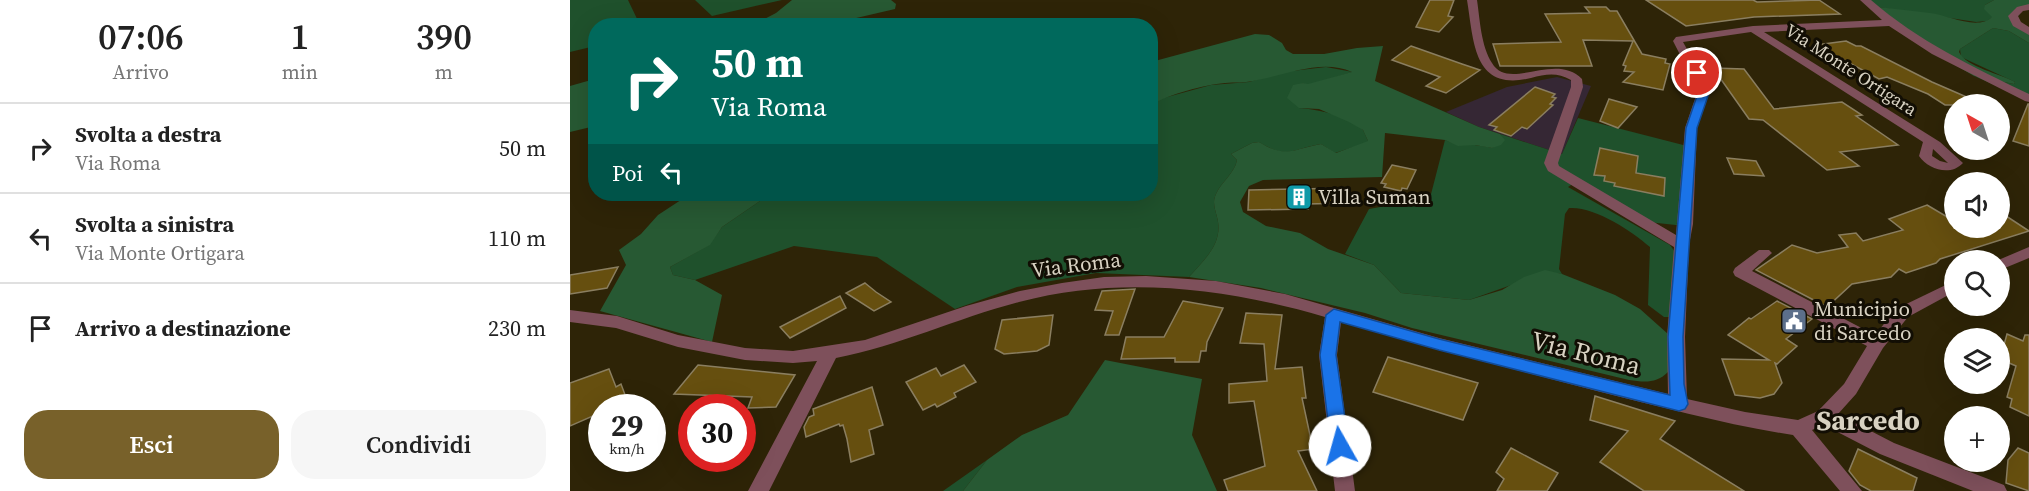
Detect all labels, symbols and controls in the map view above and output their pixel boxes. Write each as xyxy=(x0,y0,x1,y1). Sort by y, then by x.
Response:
text: 07:06 xyxy=(98,12,184,61)
text: 1 xyxy=(290,12,309,61)
text: 390 xyxy=(416,12,472,61)
street label: Via Monte Ortigara xyxy=(1780,18,1923,122)
text: 50 m xyxy=(711,33,804,91)
icon: right xyxy=(612,42,690,120)
pin xyxy=(1671,47,1722,98)
icon: arrive xyxy=(1680,56,1713,89)
text: Arrivo xyxy=(113,58,169,86)
text: min xyxy=(282,58,318,86)
text: m xyxy=(435,58,453,86)
text: Via Roma xyxy=(711,88,827,125)
north arrow xyxy=(1944,94,2010,160)
map controls xyxy=(1944,94,2010,472)
text: Svolta a destra xyxy=(75,119,221,149)
icon: right xyxy=(24,132,57,165)
text: 50 m xyxy=(499,133,546,163)
text: Via Roma xyxy=(75,149,161,177)
icon: left xyxy=(655,156,688,189)
text: Poi xyxy=(612,158,643,188)
button: sound xyxy=(1944,172,2010,238)
building icon: Villa Suman xyxy=(1284,182,1314,212)
place label: Villa Suman xyxy=(1318,182,1431,211)
text: Svolta a sinistra xyxy=(75,209,234,239)
icon: left xyxy=(24,222,57,255)
text: 110 m xyxy=(488,223,546,253)
text: Via Monte Ortigara xyxy=(75,239,245,267)
street label: Via Roma xyxy=(1030,245,1123,284)
button: search xyxy=(1944,250,2010,316)
place label: Municipio di Sarcedo xyxy=(1814,294,1911,347)
public building icon: Municipio di Sarcedo xyxy=(1779,306,1809,336)
icon: arrive xyxy=(24,312,57,345)
text: Arrivo a destinazione xyxy=(75,313,291,343)
text: 230 m xyxy=(488,313,546,343)
street label: Via Roma xyxy=(1528,322,1645,384)
button: layers xyxy=(1944,328,2010,394)
speed limit sign: 30 xyxy=(678,394,756,472)
district label: Sarcedo xyxy=(1816,401,1920,439)
text: 29 xyxy=(611,405,643,446)
button: + xyxy=(1944,406,2010,472)
button: Esci xyxy=(24,410,279,479)
button: Condividi xyxy=(291,410,546,479)
position arrow xyxy=(1308,414,1372,478)
text: km/h xyxy=(609,438,645,459)

